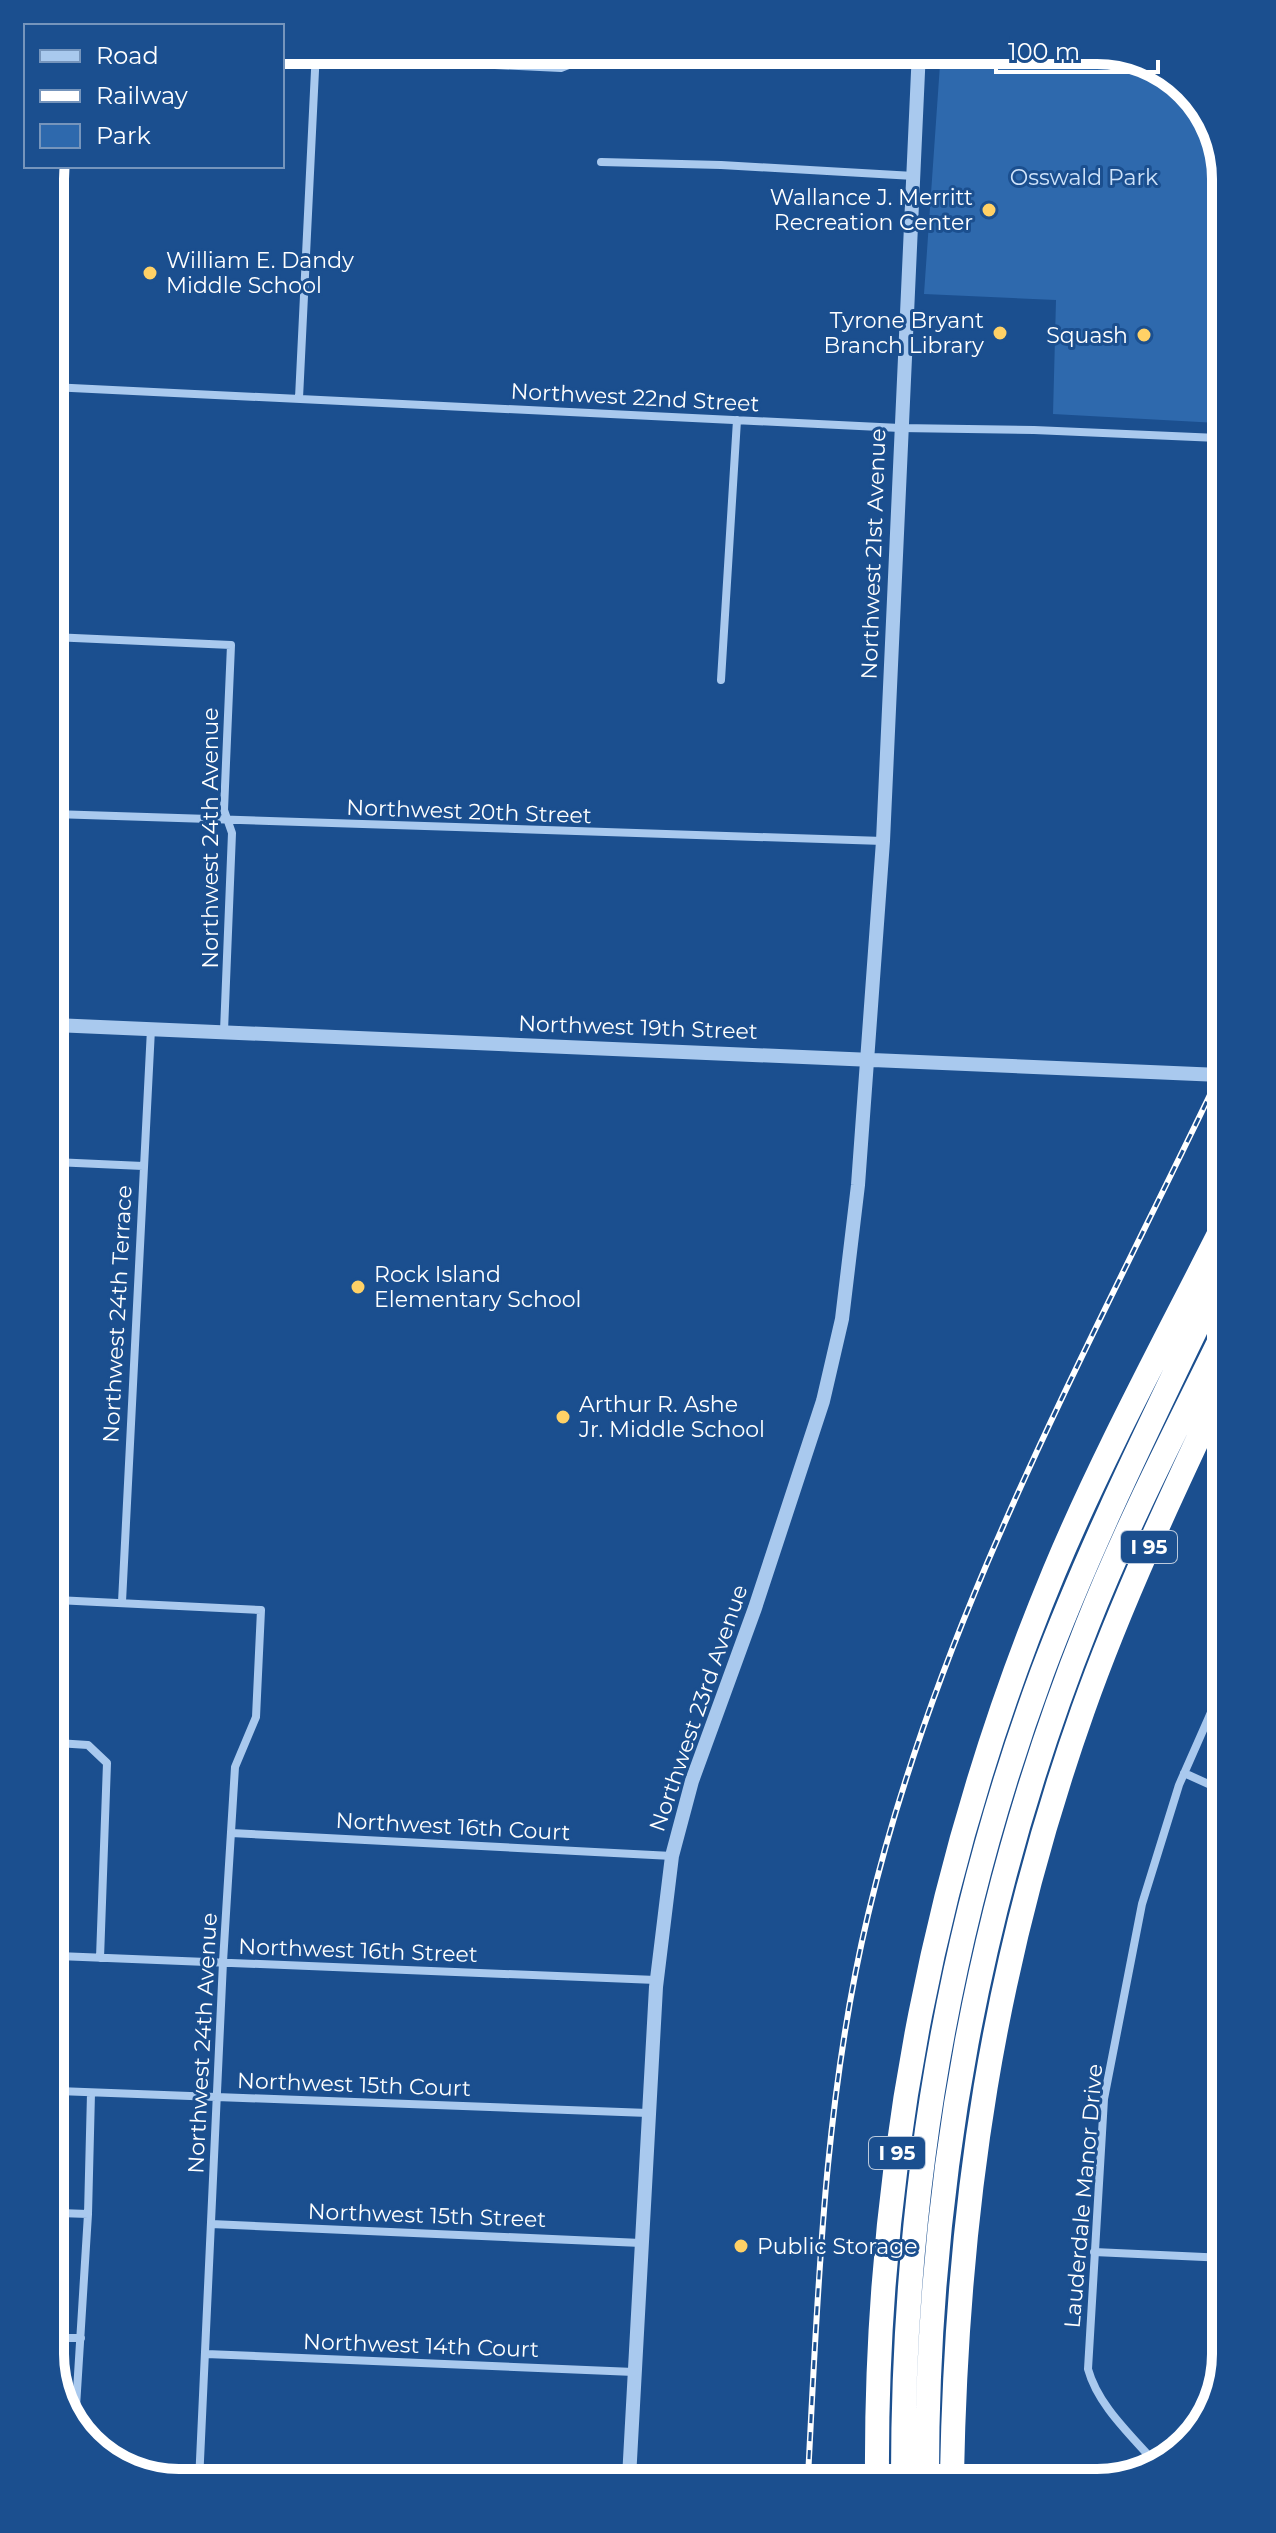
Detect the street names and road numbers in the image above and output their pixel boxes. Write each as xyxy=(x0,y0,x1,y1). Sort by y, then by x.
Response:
street label: Northwest 22nd Street xyxy=(510,377,760,418)
street label: Northwest 21st Avenue xyxy=(856,428,891,680)
street label: Northwest 24th Avenue xyxy=(197,707,224,969)
street label: Northwest 20th Street xyxy=(346,794,592,829)
street label: Northwest 19th Street xyxy=(518,1010,758,1045)
street label: Northwest 24th Terrace xyxy=(97,1184,138,1444)
road number: I 95 xyxy=(1121,1531,1177,1563)
street label: Northwest 23rd Avenue xyxy=(643,1581,753,1835)
street label: Northwest 16th Court xyxy=(335,1807,571,1846)
street label: Northwest 24th Avenue xyxy=(182,1912,223,2174)
street label: Northwest 16th Street xyxy=(238,1933,478,1968)
street label: Lauderdale Manor Drive xyxy=(1058,2063,1109,2329)
street label: Northwest 15th Court xyxy=(237,2067,471,2102)
road number: I 95 xyxy=(869,2137,925,2169)
street label: Northwest 15th Street xyxy=(307,2198,547,2233)
street label: Northwest 14th Court xyxy=(303,2328,539,2363)

